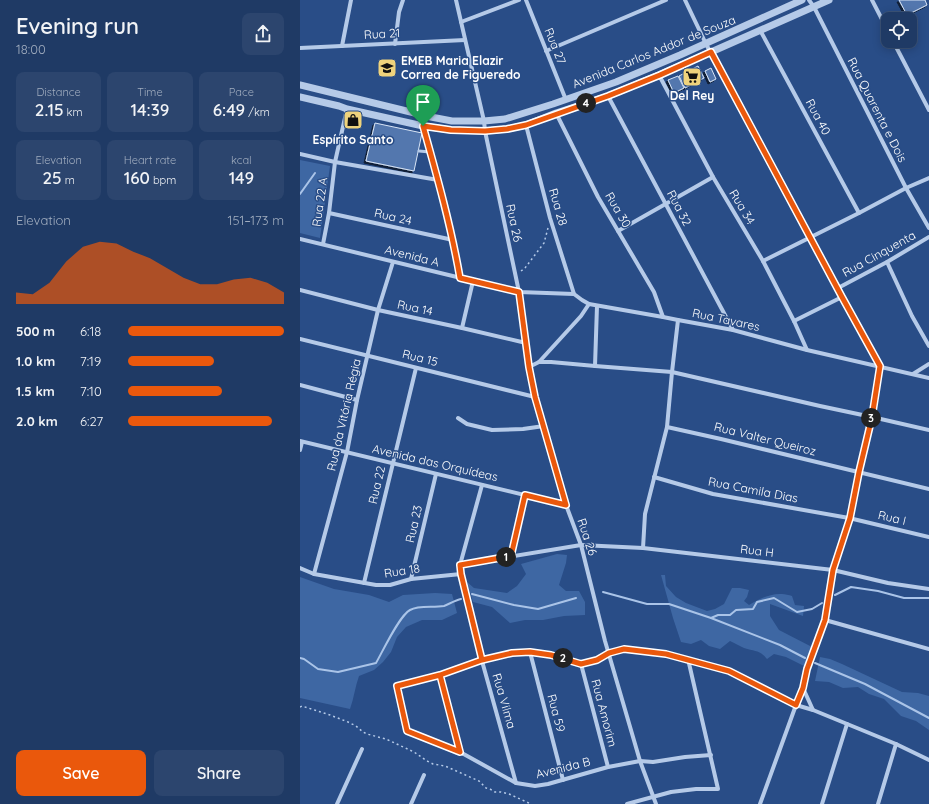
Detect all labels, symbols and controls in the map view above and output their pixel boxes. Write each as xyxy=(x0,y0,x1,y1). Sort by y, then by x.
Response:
text: Evening run xyxy=(16,12,139,40)
street label: Avenida Carlos Addor de Souza xyxy=(570,12,738,91)
map controls xyxy=(881,12,917,48)
button: locate xyxy=(881,12,917,48)
button: share xyxy=(242,13,284,55)
street label: Rua 21 xyxy=(363,25,401,42)
street label: Rua 27 xyxy=(541,25,570,66)
text: 18:00 xyxy=(16,41,46,57)
place label: EMEB Maria Elazir Correa de Figueredo xyxy=(401,53,521,82)
street label: Rua Quarenta e Dois xyxy=(845,55,911,165)
school or university icon: EMEB Maria Elazir Correa de Figueredo xyxy=(376,57,398,79)
supermarket icon: Del Rey xyxy=(681,66,703,88)
text: Distance xyxy=(37,85,81,99)
text: Time xyxy=(137,85,163,99)
text: Pace xyxy=(229,85,254,99)
pin xyxy=(406,85,440,126)
place label: Del Rey xyxy=(670,88,714,103)
icon: arrive xyxy=(412,91,434,113)
pin: 4 xyxy=(576,93,596,113)
text: 4 xyxy=(583,96,589,110)
street label: Rua 40 xyxy=(803,96,834,137)
text: 2.15 xyxy=(35,99,64,120)
text: 14:39 xyxy=(131,99,169,120)
text: 6:49 xyxy=(213,99,245,120)
text: km xyxy=(64,105,83,119)
text: /km xyxy=(245,105,270,119)
shop icon: Espírito Santo xyxy=(342,109,364,131)
place label: Espírito Santo xyxy=(313,132,394,147)
text: Elevation xyxy=(35,153,82,167)
text: Heart rate xyxy=(124,153,176,167)
text: kcal xyxy=(231,153,252,167)
text: 25 xyxy=(43,167,62,188)
text: 160 xyxy=(124,167,150,188)
text: 149 xyxy=(229,167,254,188)
text: m xyxy=(62,173,75,187)
text: bpm xyxy=(150,173,176,187)
street label: Rua 22 A xyxy=(309,176,330,228)
street label: Rua 28 xyxy=(546,186,571,227)
street label: Rua 32 xyxy=(664,187,695,228)
street label: Rua 34 xyxy=(726,187,759,227)
street label: Rua 30 xyxy=(602,189,635,230)
street label: Rua 26 xyxy=(503,203,526,244)
street label: Rua 24 xyxy=(373,205,413,228)
text: Elevation xyxy=(16,212,71,228)
text: 151–173 m xyxy=(228,212,284,228)
street label: Rua Cinquenta xyxy=(839,227,918,280)
street label: Avenida A xyxy=(383,242,441,270)
street label: Rua 14 xyxy=(396,296,434,319)
street label: Rua Tavares xyxy=(691,305,762,334)
text: 500 m xyxy=(16,323,55,339)
text: 6:18 xyxy=(80,323,101,339)
street label: Rua 15 xyxy=(401,346,440,369)
text: 1.0 km xyxy=(16,353,55,369)
text: 7:19 xyxy=(80,353,101,369)
street label: Rua da Vitória Régia xyxy=(323,357,364,472)
text: 1.5 km xyxy=(16,383,55,399)
text: 7:10 xyxy=(80,383,102,399)
pin: 3 xyxy=(861,408,881,428)
text: 3 xyxy=(868,411,874,425)
text: 2.0 km xyxy=(16,413,58,429)
text: 6:27 xyxy=(80,413,103,429)
street label: Rua Valter Queiroz xyxy=(713,419,818,458)
street label: Avenida das Orquídeas xyxy=(371,441,500,484)
street label: Rua 22 xyxy=(365,464,388,505)
street label: Rua Camila Dias xyxy=(707,473,800,506)
street label: Rua 23 xyxy=(402,504,425,544)
street label: Rua I xyxy=(877,507,908,528)
street label: Rua 26 xyxy=(574,516,601,558)
street label: Rua H xyxy=(739,541,775,560)
pin: 1 xyxy=(496,547,516,567)
text: 1 xyxy=(504,550,508,564)
street label: Rua 18 xyxy=(383,560,421,581)
pin: 2 xyxy=(553,648,573,668)
text: 2 xyxy=(560,651,566,665)
street label: Rua Vilma xyxy=(489,671,520,730)
street label: Rua Amorim xyxy=(588,677,621,748)
street label: Rua 59 xyxy=(544,692,569,734)
button: Save xyxy=(16,750,146,796)
button: Share xyxy=(154,750,284,796)
street label: Avenida B xyxy=(534,753,592,782)

